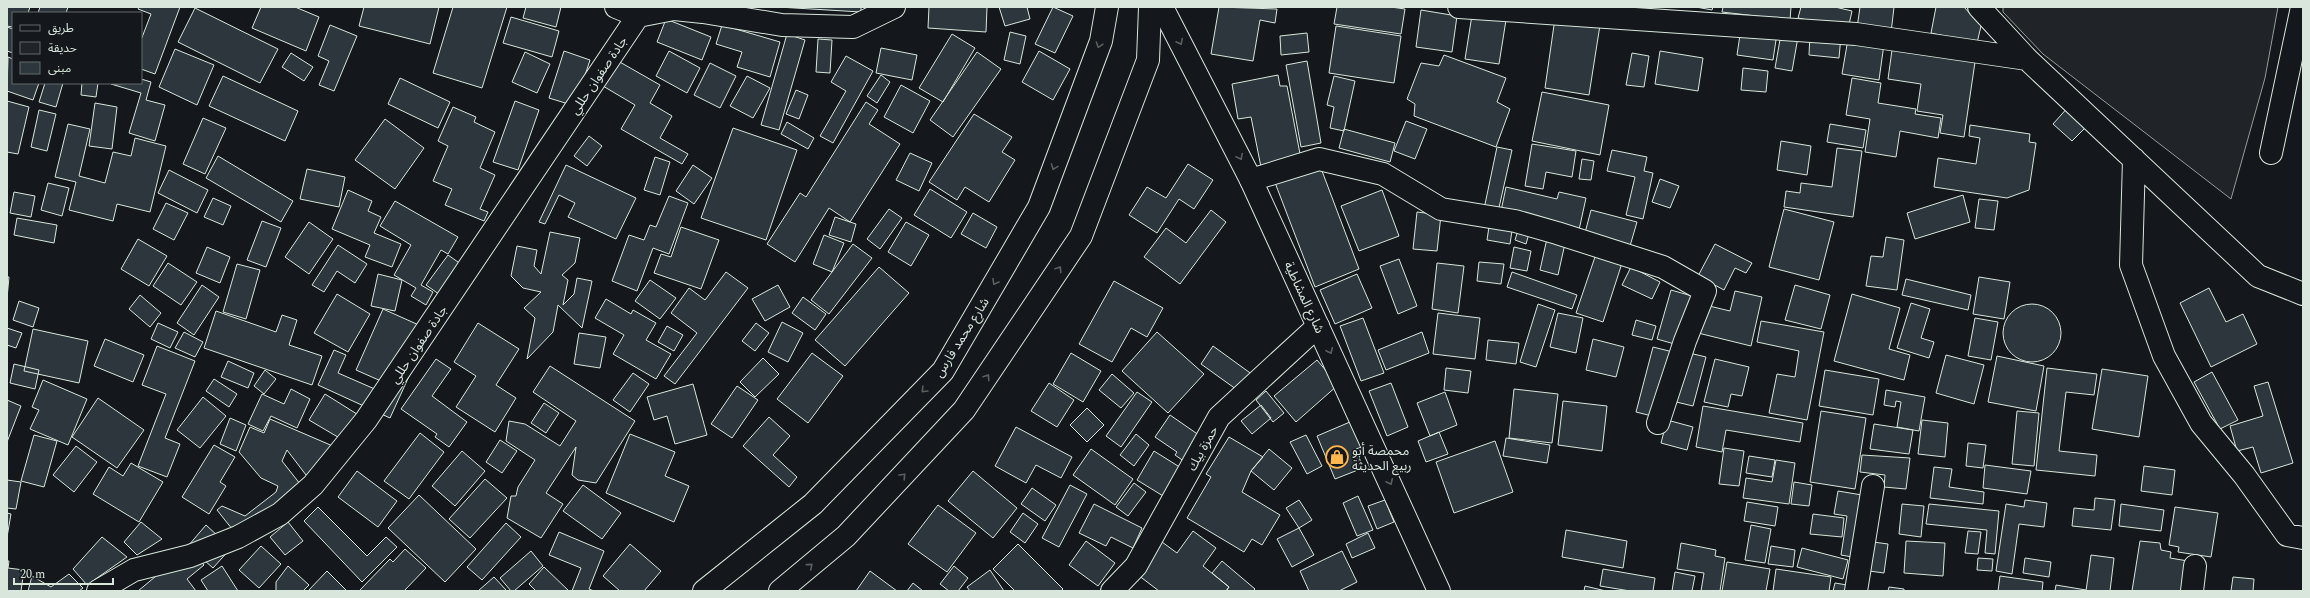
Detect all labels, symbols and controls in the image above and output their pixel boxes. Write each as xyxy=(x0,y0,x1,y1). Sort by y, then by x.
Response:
legend xyxy=(12,12,142,84)
text: طريق xyxy=(48,19,74,38)
street label: جادة صفوان حللي xyxy=(565,32,633,119)
one-way arrow xyxy=(1175,37,1183,45)
text: حديقة xyxy=(48,39,77,58)
one-way arrow xyxy=(1095,41,1104,48)
text: مبنى xyxy=(48,59,71,78)
one-way arrow xyxy=(1235,153,1242,160)
one-way arrow xyxy=(1050,163,1059,170)
street label: شارع المشاطية xyxy=(1279,258,1330,337)
one-way arrow xyxy=(1054,266,1062,273)
one-way arrow xyxy=(992,278,999,285)
street label: شارع محمد فارس xyxy=(929,294,994,381)
street label: جادة صفوان حللي xyxy=(385,301,453,388)
one-way arrow xyxy=(1325,347,1333,355)
one-way arrow xyxy=(982,374,989,381)
one-way arrow xyxy=(921,385,929,393)
street label: حمزة بيك xyxy=(1182,422,1224,475)
place label: محمصة أبو ربيع الحديثة xyxy=(1352,441,1412,476)
shop icon: محمصة أبو ربيع الحديثة xyxy=(1324,444,1350,470)
one-way arrow xyxy=(898,473,905,480)
one-way arrow xyxy=(1385,478,1393,486)
scale bar xyxy=(14,560,113,586)
one-way arrow xyxy=(805,564,813,571)
text: 20 m xyxy=(20,565,45,584)

